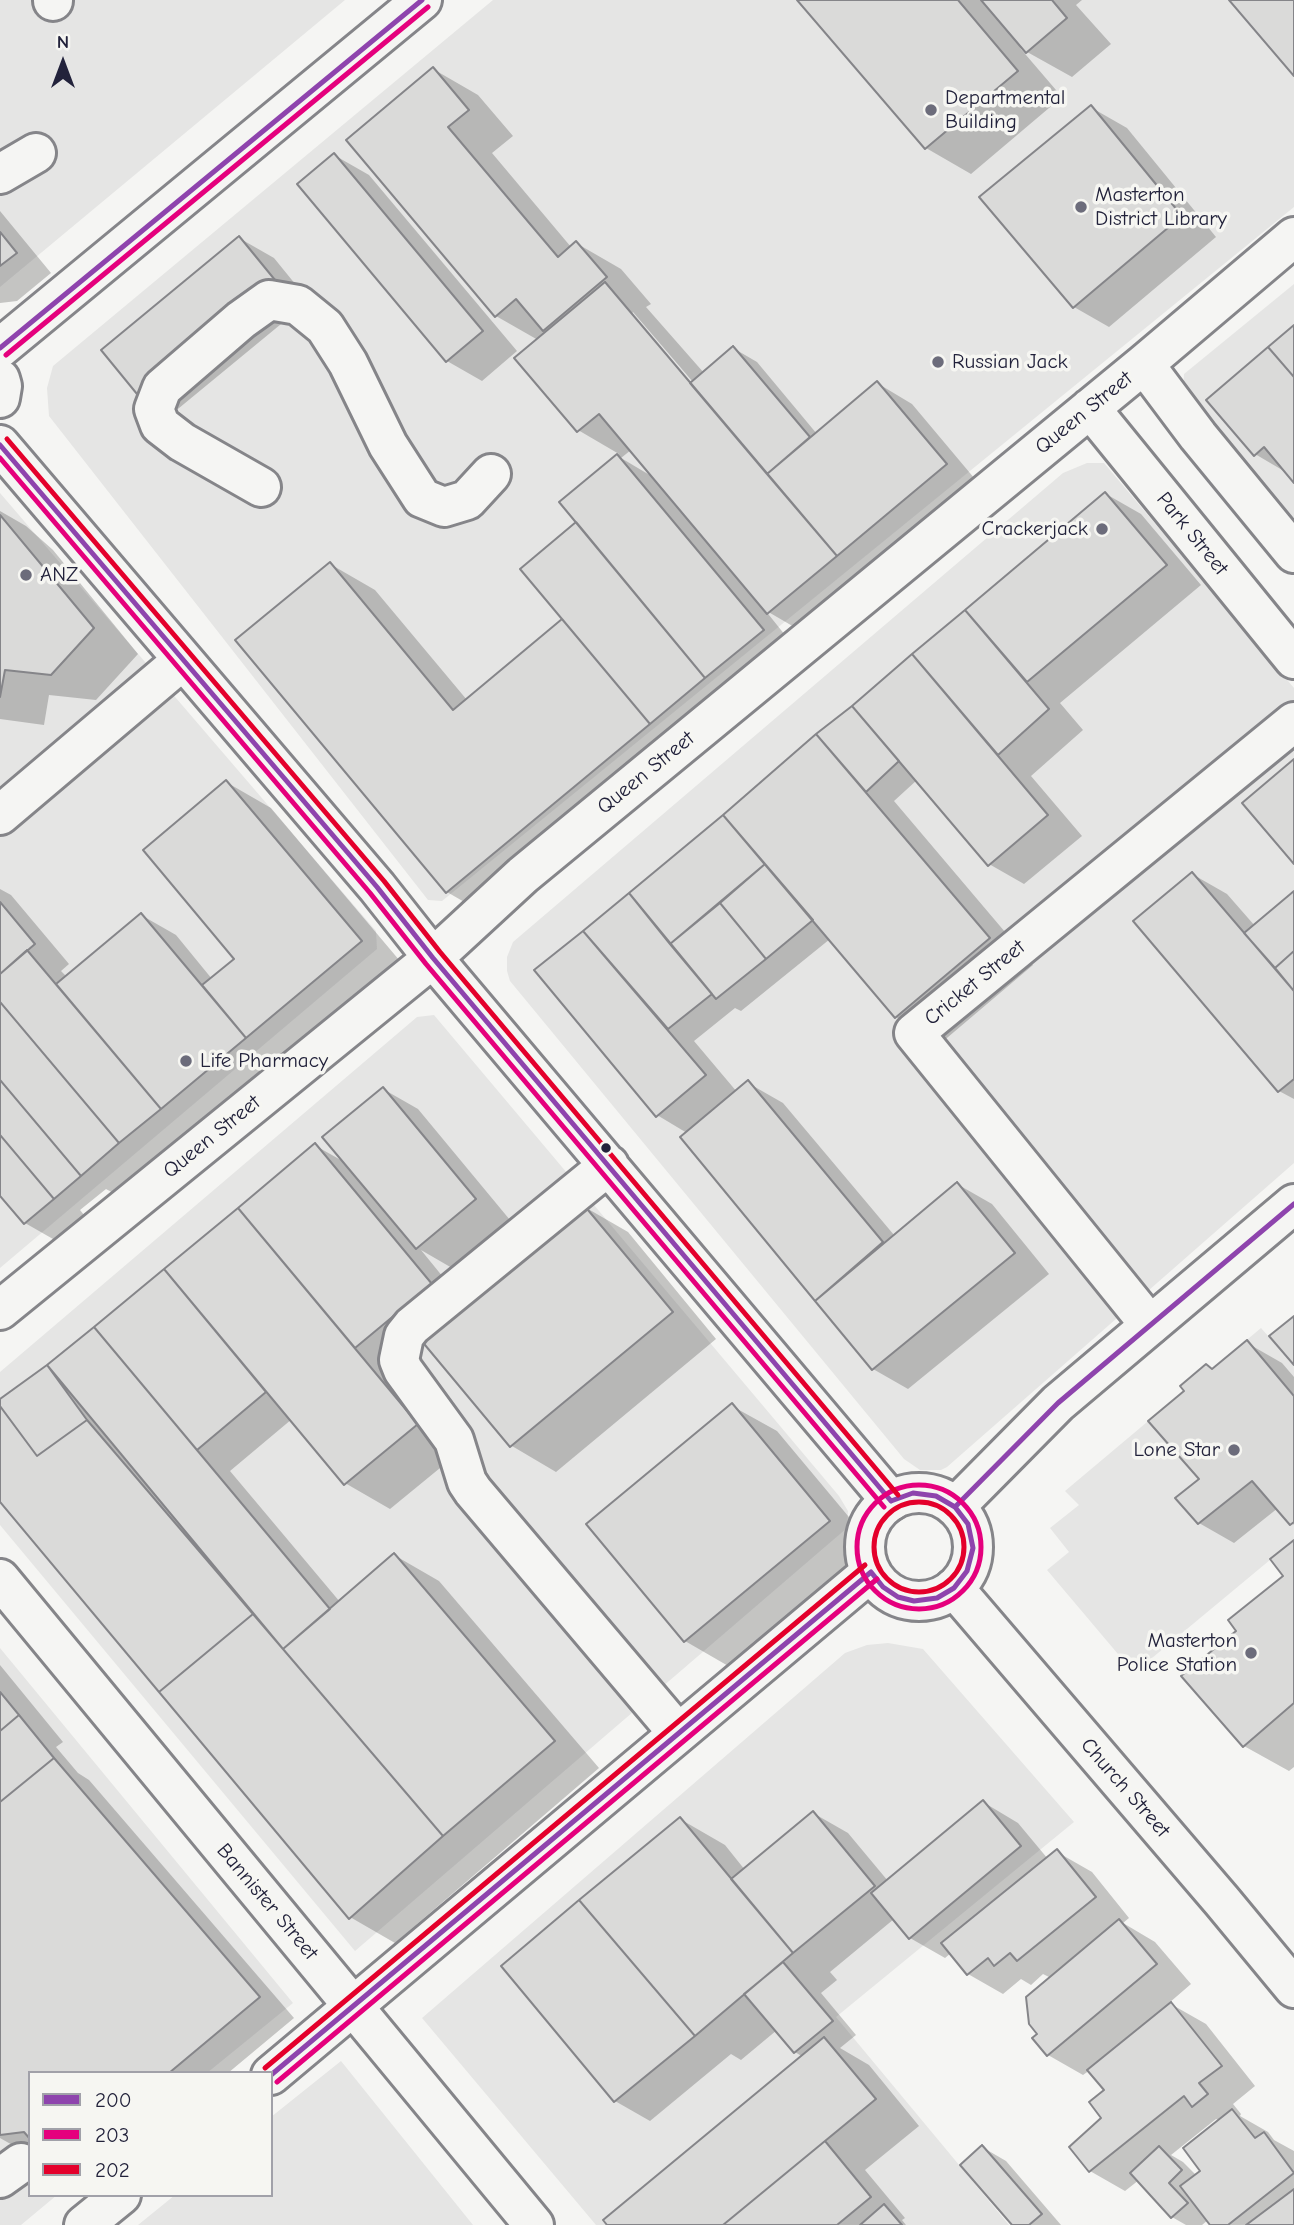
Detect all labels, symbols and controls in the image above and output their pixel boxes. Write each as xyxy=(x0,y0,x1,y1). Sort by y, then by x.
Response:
north arrow xyxy=(28,28,98,98)
text: N xyxy=(57,31,69,53)
place label: Departmental Building xyxy=(945,85,1065,135)
marker: Departmental Building xyxy=(923,102,939,118)
place label: Masterton District Library xyxy=(1095,182,1227,232)
marker: Masterton District Library xyxy=(1073,199,1089,215)
place label: Russian Jack xyxy=(952,349,1068,375)
marker: Russian Jack xyxy=(930,354,946,370)
street label: Queen Street xyxy=(1030,366,1138,460)
street label: Park Street xyxy=(1151,487,1233,581)
place label: Crackerjack xyxy=(982,516,1088,542)
marker: Crackerjack xyxy=(1094,521,1110,537)
place label: ANZ xyxy=(40,562,78,588)
marker: ANZ xyxy=(18,567,34,583)
street label: Queen Street xyxy=(592,726,700,820)
street label: Cricket Street xyxy=(920,935,1030,1031)
place label: Life Pharmacy xyxy=(200,1048,328,1074)
marker: Life Pharmacy xyxy=(178,1053,194,1069)
street label: Queen Street xyxy=(158,1090,266,1184)
unlabelled marker xyxy=(599,1141,613,1155)
place label: Lone Star xyxy=(1133,1437,1220,1463)
marker: Lone Star xyxy=(1226,1442,1242,1458)
place label: Masterton Police Station xyxy=(1117,1628,1237,1678)
marker: Masterton Police Station xyxy=(1243,1645,1259,1661)
street label: Church Street xyxy=(1075,1733,1175,1843)
street label: Bannister Street xyxy=(211,1839,323,1965)
legend xyxy=(28,2071,273,2197)
text: 200 xyxy=(95,2088,132,2112)
text: 203 xyxy=(95,2123,129,2147)
text: 202 xyxy=(95,2158,130,2182)

